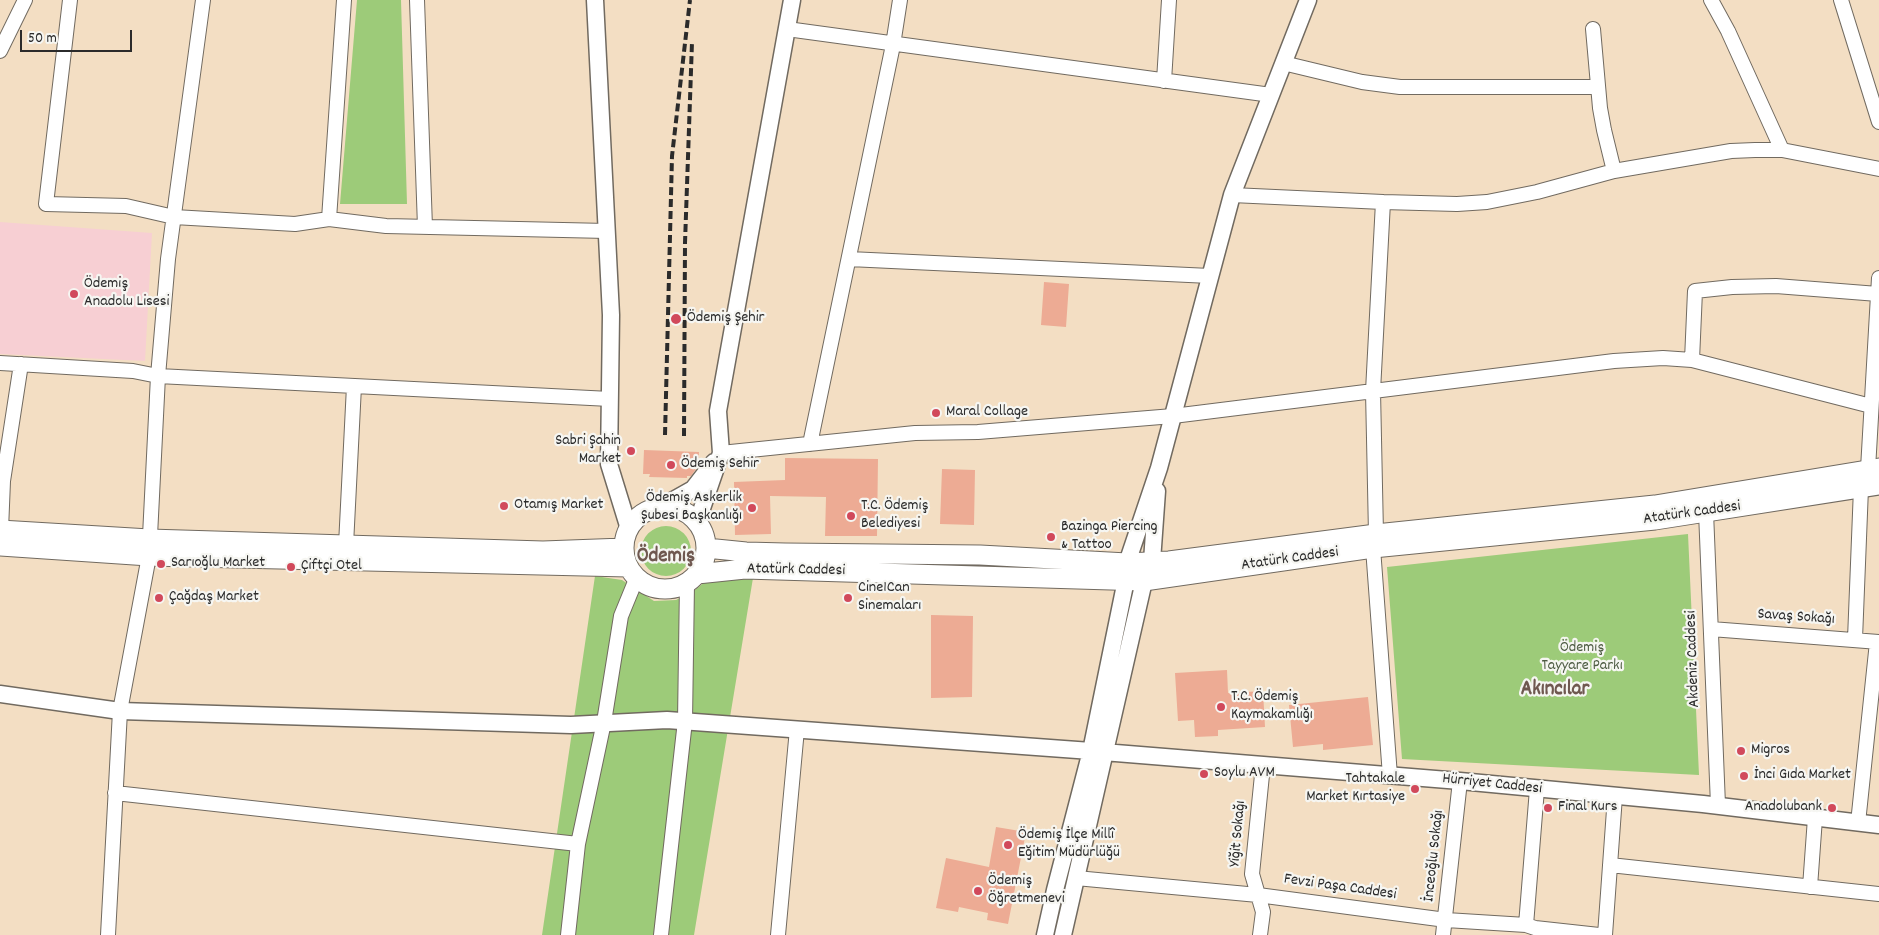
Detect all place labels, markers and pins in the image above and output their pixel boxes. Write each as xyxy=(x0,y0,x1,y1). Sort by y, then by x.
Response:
place label: Ödemiş Anadolu Lisesi xyxy=(84,275,170,313)
marker: Ödemiş Anadolu Lisesi xyxy=(68,288,80,300)
place label: Ödemiş Şehir xyxy=(687,309,765,329)
marker: Ödemiş Şehir xyxy=(669,312,683,326)
place label: Maral Collage xyxy=(946,403,1028,423)
marker: Maral Collage xyxy=(930,407,942,419)
place label: Sabri Şahin Market xyxy=(555,432,621,470)
marker: Sabri Şahin Market xyxy=(625,445,637,457)
place label: Ödemiş Sehir xyxy=(681,455,759,475)
marker: Ödemiş Sehir xyxy=(665,459,677,471)
place label: Ödemiş Askerlik Şubesi Başkanlığı xyxy=(641,489,742,527)
place label: Otamış Market xyxy=(514,496,603,516)
place label: T.C. Ödemiş Belediyesi xyxy=(861,497,928,535)
marker: Otamış Market xyxy=(498,500,510,512)
marker: Ödemiş Askerlik Şubesi Başkanlığı xyxy=(746,502,758,514)
marker: T.C. Ödemiş Belediyesi xyxy=(845,510,857,522)
place label: Bazinga Piercing & Tattoo xyxy=(1061,518,1158,556)
marker: Bazinga Piercing & Tattoo xyxy=(1045,531,1057,543)
place label: Sarıoğlu Market xyxy=(171,554,265,574)
place label: Çiftçi Otel xyxy=(301,557,362,577)
marker: Sarıoğlu Market xyxy=(155,558,167,570)
marker: Çiftçi Otel xyxy=(285,561,297,573)
place label: Cine1Can Sinemaları xyxy=(858,579,921,617)
place label: Çağdaş Market xyxy=(169,588,259,608)
marker: Çağdaş Market xyxy=(153,592,165,604)
marker: Cine1Can Sinemaları xyxy=(842,592,854,604)
place label: T.C. Ödemiş Kaymakamlığı xyxy=(1231,688,1313,726)
marker: T.C. Ödemiş Kaymakamlığı xyxy=(1215,701,1227,713)
place label: Migros xyxy=(1751,741,1790,761)
marker: Migros xyxy=(1735,745,1747,757)
place label: Soylu AVM xyxy=(1214,764,1275,784)
place label: İnci Gıda Market xyxy=(1754,766,1851,786)
marker: Soylu AVM xyxy=(1198,768,1210,780)
place label: Tahtakale Market Kırtasiye xyxy=(1306,770,1405,808)
marker: İnci Gıda Market xyxy=(1738,770,1750,782)
marker: Tahtakale Market Kırtasiye xyxy=(1409,783,1421,795)
place label: Final Kurs xyxy=(1558,798,1617,818)
place label: Anadolubank xyxy=(1745,798,1822,818)
marker: Final Kurs xyxy=(1542,802,1554,814)
marker: Anadolubank xyxy=(1826,802,1838,814)
place label: Ödemiş İlçe Millî Eğitim Müdürlüğü xyxy=(1018,826,1120,864)
marker: Ödemiş İlçe Millî Eğitim Müdürlüğü xyxy=(1002,839,1014,851)
place label: Ödemiş Öğretmenevi xyxy=(988,872,1065,910)
marker: Ödemiş Öğretmenevi xyxy=(972,885,984,897)

